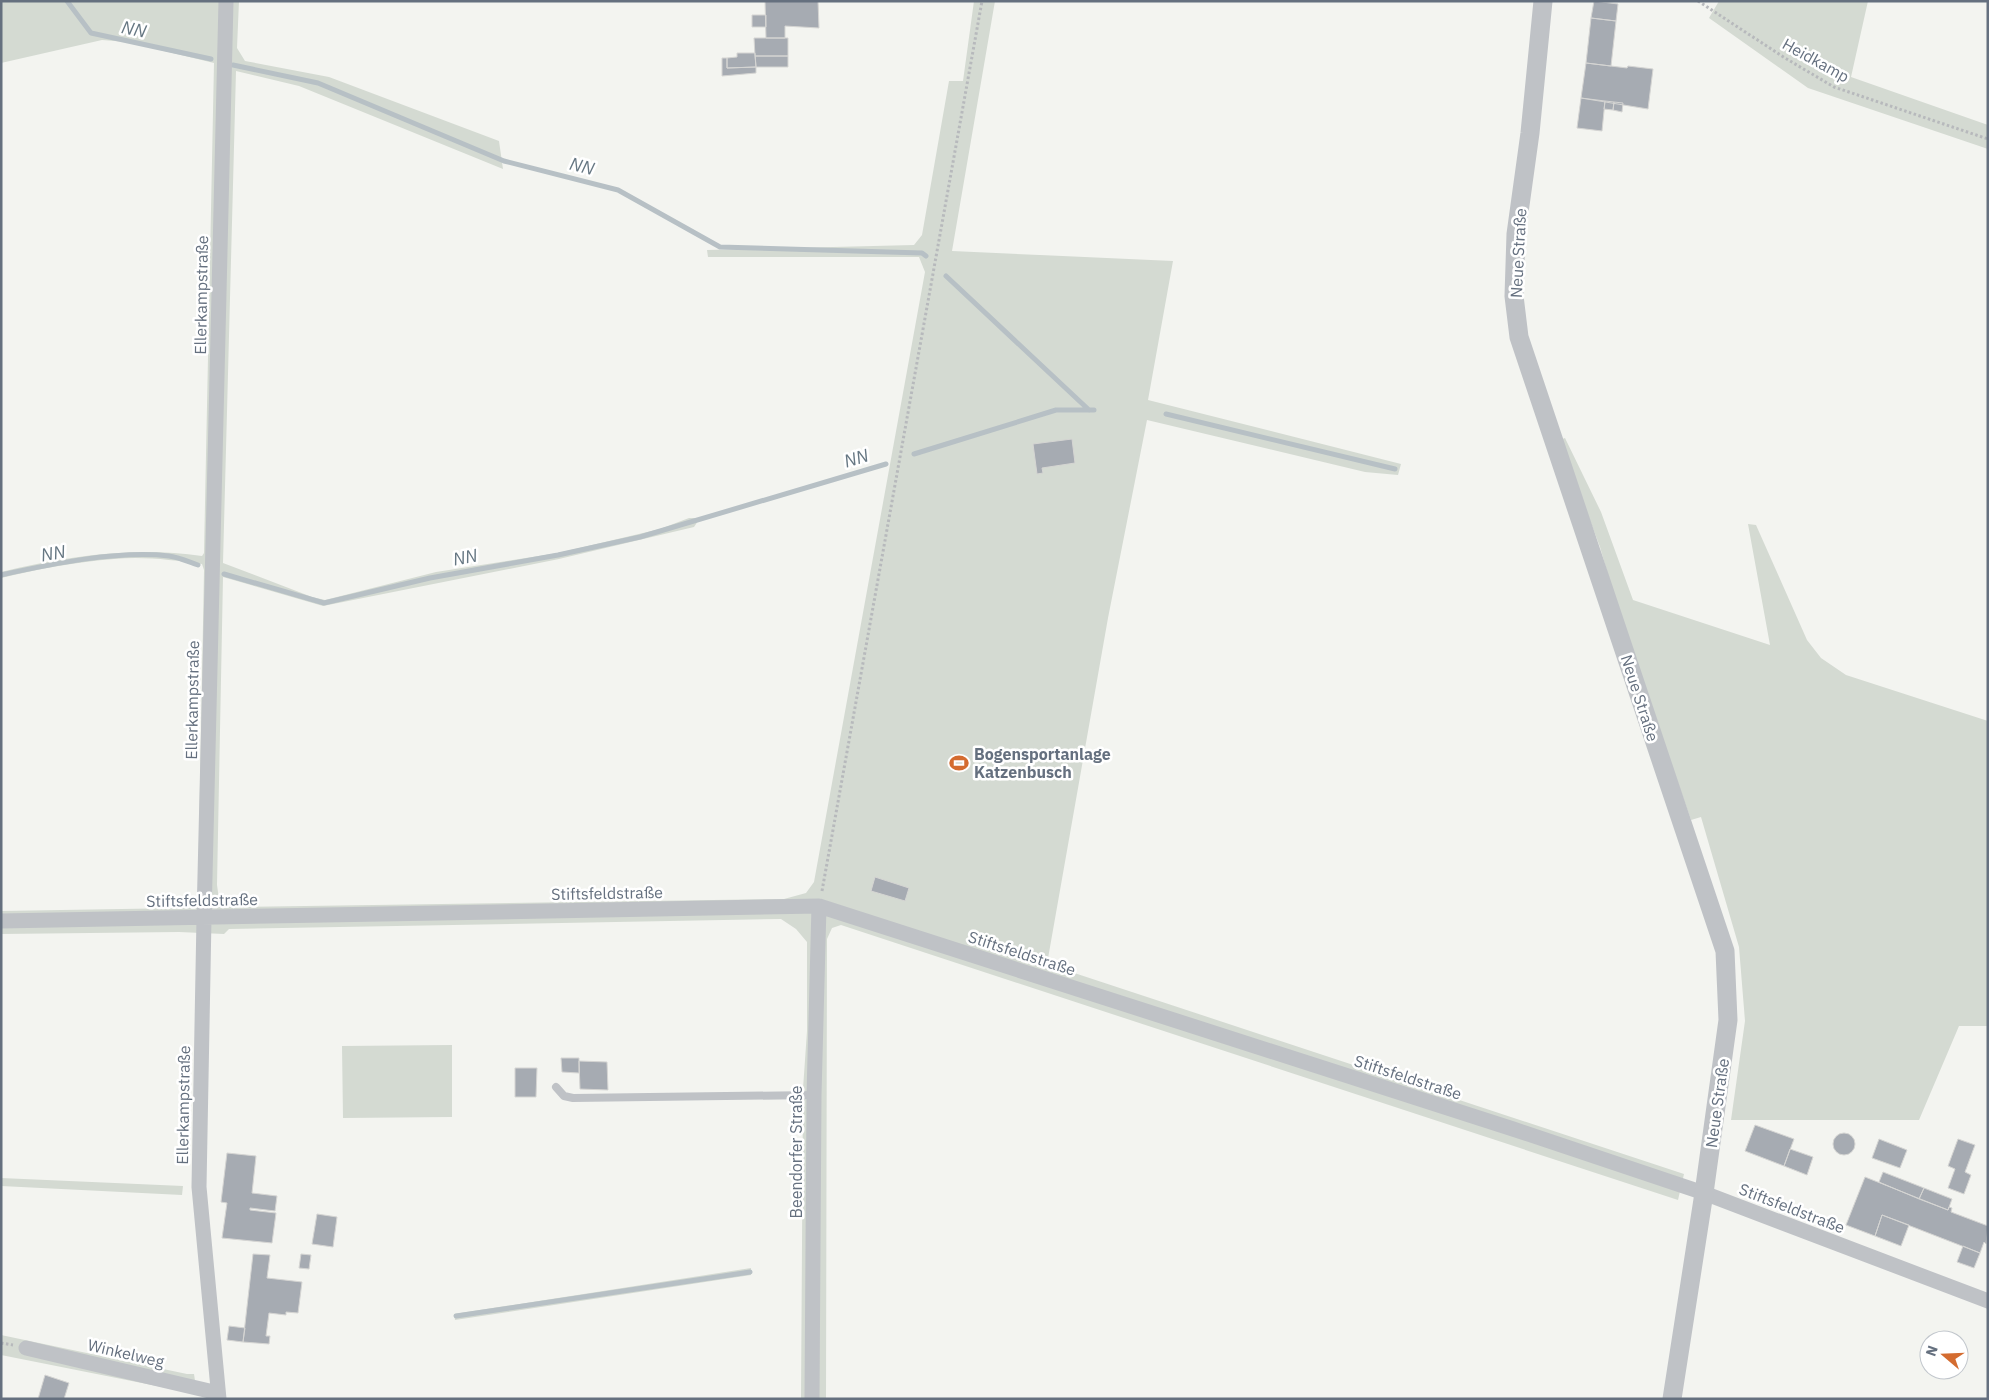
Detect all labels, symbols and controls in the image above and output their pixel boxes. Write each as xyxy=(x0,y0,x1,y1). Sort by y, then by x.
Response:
water label: NN xyxy=(120,15,149,43)
street label: Heidkamp xyxy=(1779,33,1853,87)
water label: NN xyxy=(567,152,597,180)
street label: Neue Straße xyxy=(1506,207,1530,298)
street label: Ellerkampstraße xyxy=(190,235,212,355)
water label: NN xyxy=(841,443,872,473)
water label: NN xyxy=(39,539,68,566)
water label: NN xyxy=(451,543,480,571)
street label: Ellerkampstraße xyxy=(181,640,203,760)
street label: Neue Straße xyxy=(1617,652,1663,744)
place label: Bogensportanlage Katzenbusch xyxy=(974,744,1111,782)
sports icon: Bogensportanlage Katzenbusch xyxy=(948,752,970,774)
street label: Stiftsfeldstraße xyxy=(551,882,663,904)
street label: Stiftsfeldstraße xyxy=(146,889,258,911)
street label: Stiftsfeldstraße xyxy=(966,926,1078,980)
street label: Ellerkampstraße xyxy=(172,1045,194,1165)
street label: Stiftsfeldstraße xyxy=(1352,1050,1464,1104)
street label: Neue Straße xyxy=(1701,1057,1733,1149)
street label: Beendorfer Straße xyxy=(786,1085,806,1219)
street label: Stiftsfeldstraße xyxy=(1736,1179,1848,1237)
north arrow xyxy=(1919,1330,1969,1380)
street label: Winkelweg xyxy=(86,1334,167,1372)
text: N xyxy=(1922,1343,1942,1358)

